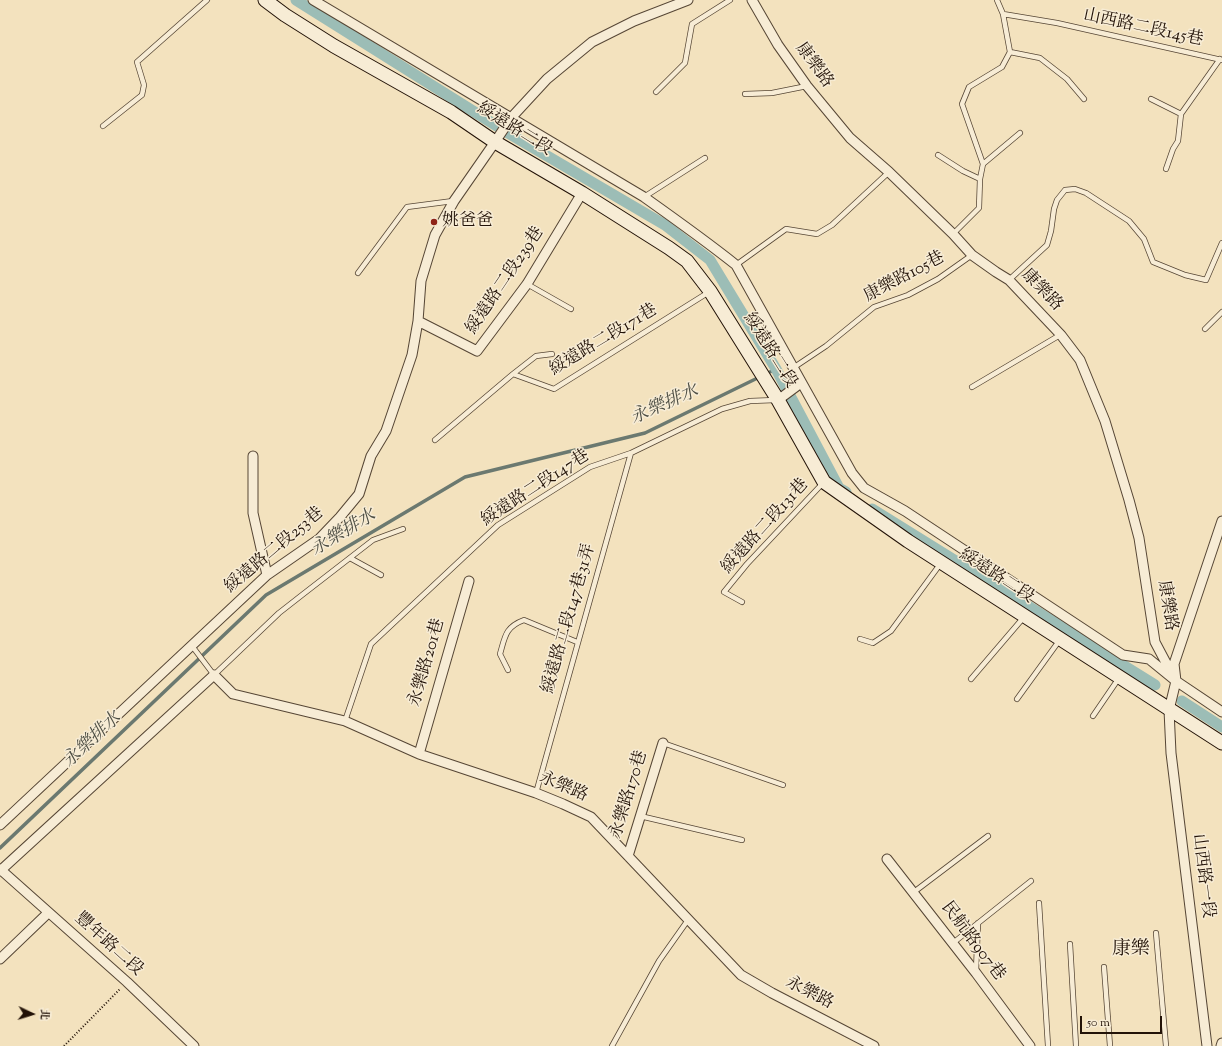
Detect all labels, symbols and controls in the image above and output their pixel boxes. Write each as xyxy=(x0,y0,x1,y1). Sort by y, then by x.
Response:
street label: 山西路二段145巷 xyxy=(1081,6,1205,52)
street label: 康樂路 xyxy=(790,39,836,93)
street label: 綏遠路二段 xyxy=(473,99,555,161)
place label: 姚爸爸 xyxy=(442,212,493,232)
marker: 姚爸爸 xyxy=(429,217,439,227)
street label: 綏遠路二段239巷 xyxy=(463,224,549,338)
street label: 康樂路105巷 xyxy=(861,248,949,308)
street label: 康樂路 xyxy=(1016,266,1066,316)
street label: 綏遠路二段171巷 xyxy=(546,301,662,381)
street label: 綏遠路二段 xyxy=(738,310,800,392)
water label: 永樂排水 xyxy=(628,381,702,431)
street label: 綏遠路二段147巷 xyxy=(478,446,594,532)
street label: 綏遠路二段131巷 xyxy=(718,475,814,579)
street label: 綏遠路二段253巷 xyxy=(221,504,329,598)
water label: 永樂排水 xyxy=(308,506,380,562)
street label: 綏遠路二段147巷31弄 xyxy=(539,542,601,696)
street label: 綏遠路二段 xyxy=(955,545,1037,609)
street label: 康樂路 xyxy=(1152,579,1180,633)
street label: 永樂路201巷 xyxy=(406,617,450,709)
water label: 永樂排水 xyxy=(59,709,127,773)
street label: 永樂路170巷 xyxy=(607,749,653,841)
street label: 永樂路 xyxy=(536,769,590,807)
street label: 山西路一段 xyxy=(1187,833,1217,919)
street label: 民航路907巷 xyxy=(936,898,1008,986)
street label: 豐年路二段 xyxy=(70,909,146,981)
district label: 康樂 xyxy=(1112,940,1150,962)
street label: 永樂路 xyxy=(782,973,836,1015)
north arrow xyxy=(12,994,52,1034)
scale bar xyxy=(1082,1008,1164,1034)
text: 北 xyxy=(36,1009,52,1021)
text: 50 m xyxy=(1087,1014,1110,1032)

